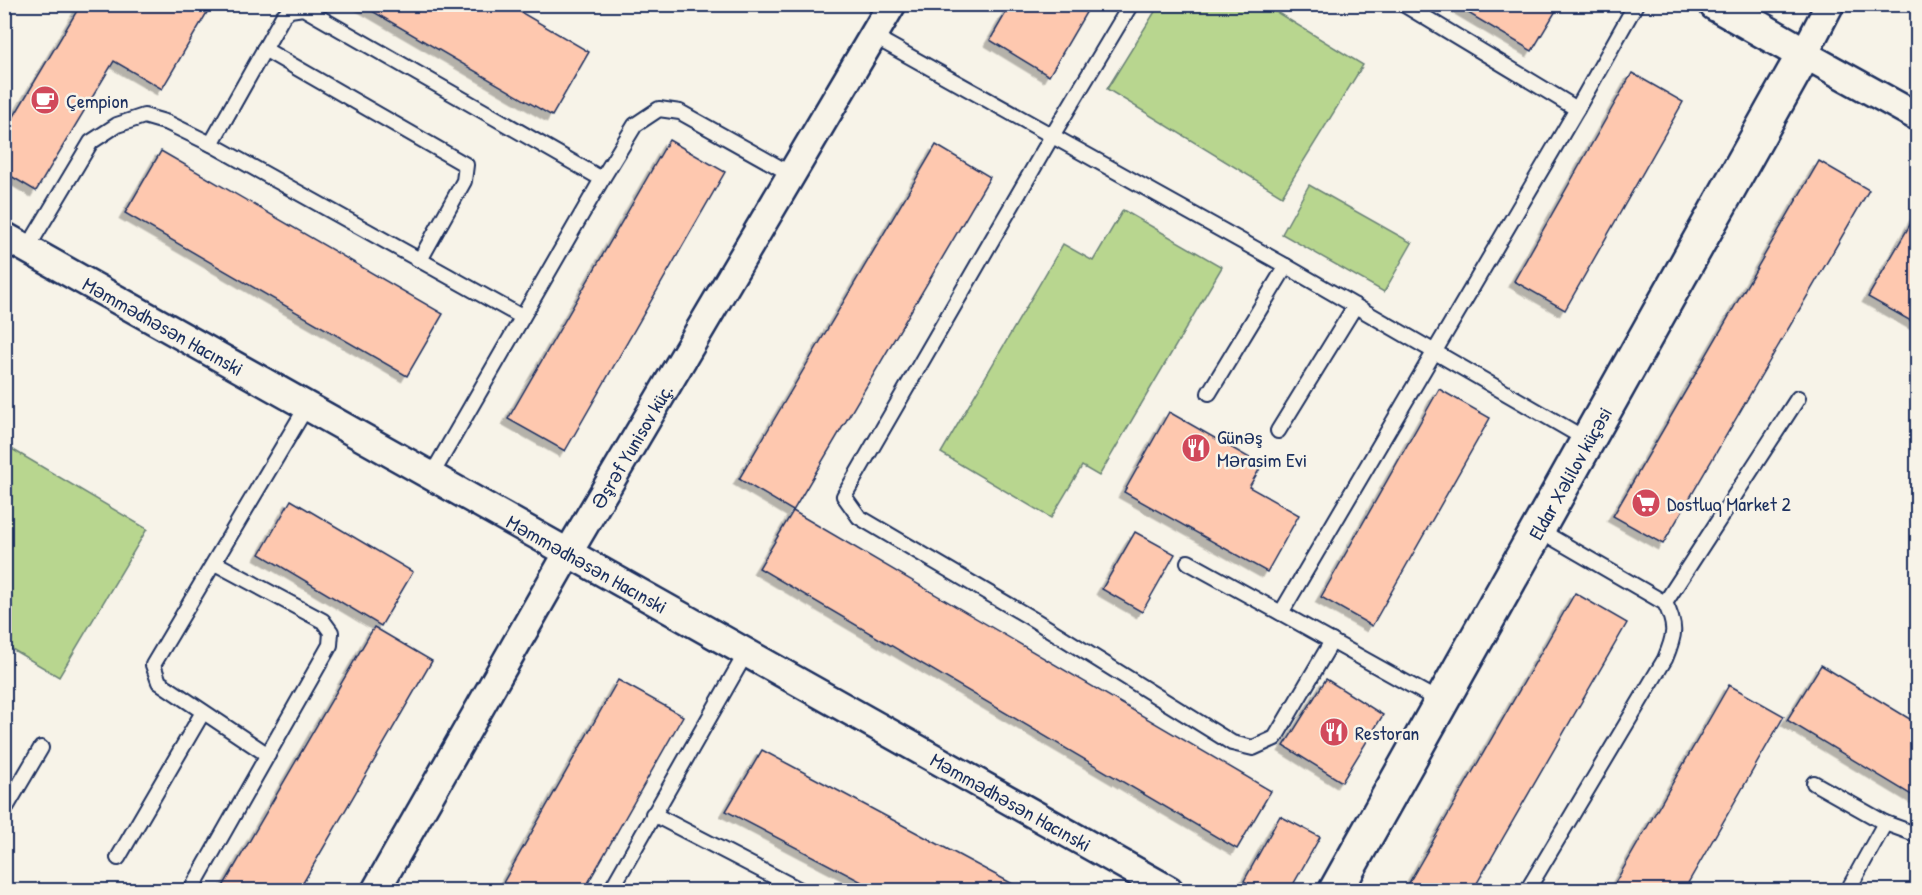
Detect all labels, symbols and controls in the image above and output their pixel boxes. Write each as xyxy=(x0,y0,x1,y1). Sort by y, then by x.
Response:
cafe icon: Çempion xyxy=(29,84,61,116)
place label: Çempion xyxy=(66,87,129,114)
street label: Məmmədhəsən Hacınski xyxy=(78,270,249,381)
street label: Əşrəf Yunisov küç. xyxy=(584,379,678,513)
street label: Eldar Xəlilov küçəsi xyxy=(1521,402,1618,544)
place label: Günəş Mərasim Evi xyxy=(1217,423,1307,473)
restaurant icon: Günəş Mərasim Evi xyxy=(1180,432,1212,464)
supermarket icon: Dostluq Market 2 xyxy=(1630,487,1662,519)
place label: Dostluq Market 2 xyxy=(1667,490,1791,517)
street label: Məmmədhəsən Hacınski xyxy=(502,508,673,619)
restaurant icon: Restoran xyxy=(1318,716,1350,748)
place label: Restoran xyxy=(1355,719,1419,746)
street label: Məmmədhəsən Hacınski xyxy=(926,746,1096,857)

